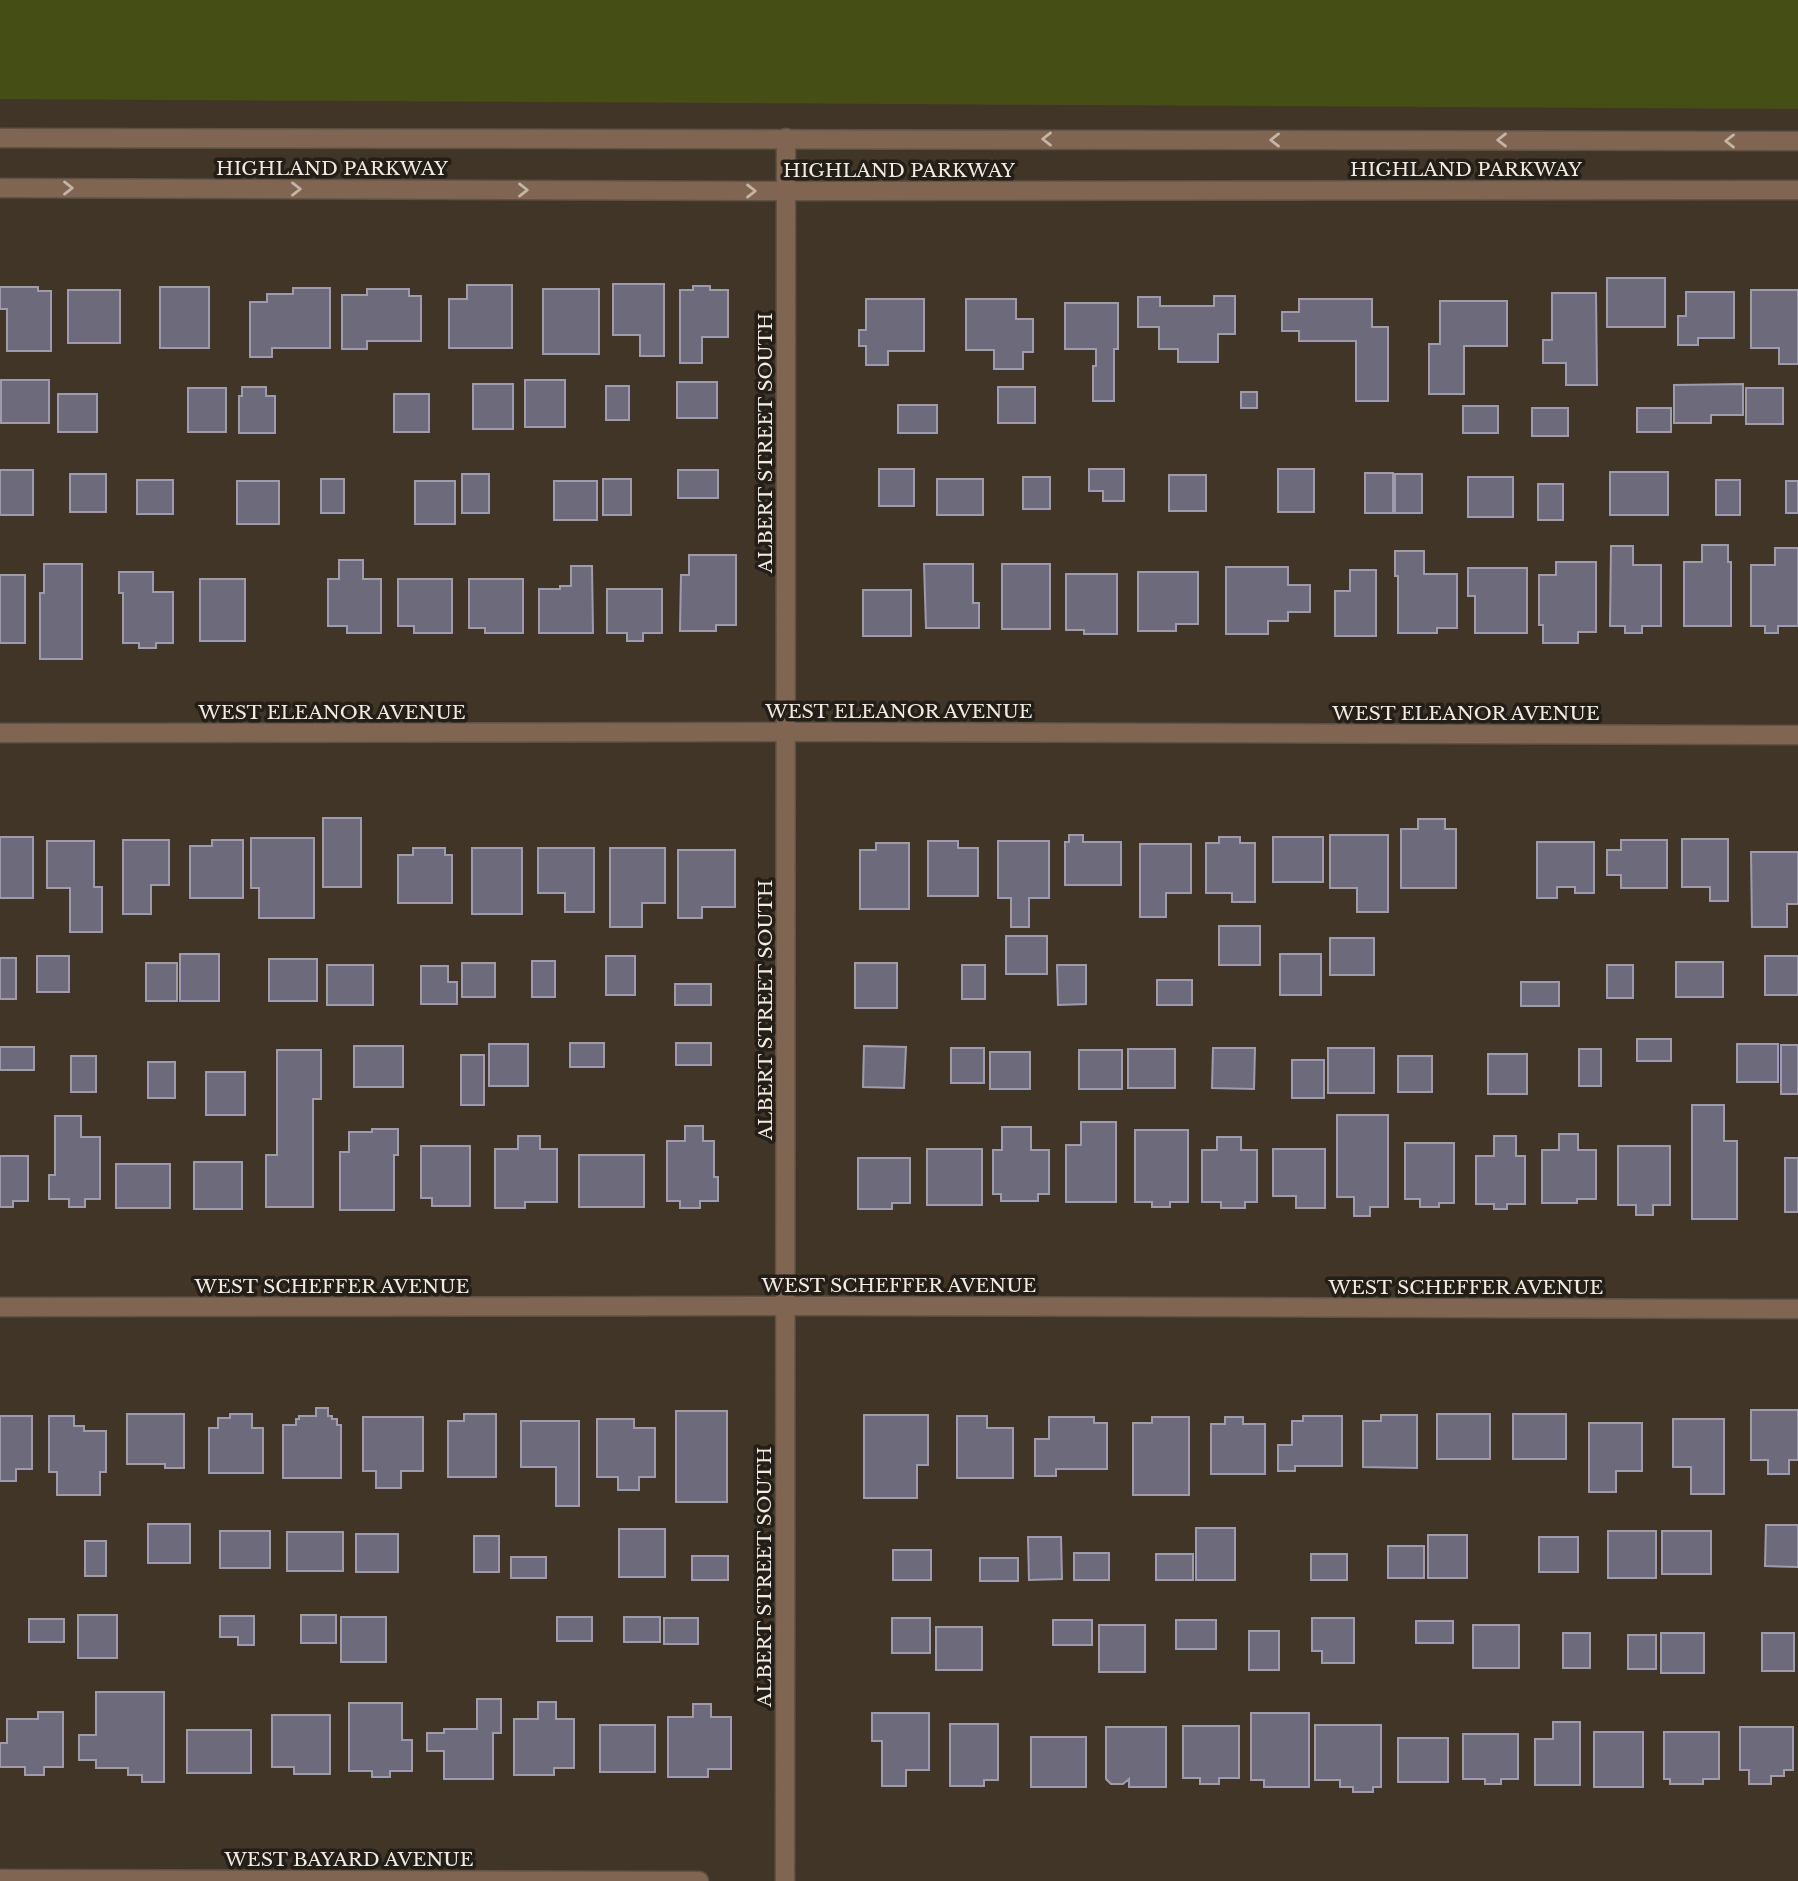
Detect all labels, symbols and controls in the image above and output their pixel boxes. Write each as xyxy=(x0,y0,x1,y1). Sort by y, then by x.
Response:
one-way arrow xyxy=(1042,131,1052,147)
one-way arrow xyxy=(1269,132,1280,148)
one-way arrow xyxy=(1497,132,1507,148)
one-way arrow xyxy=(1724,133,1735,149)
street label: HIGHLAND PARKWAY xyxy=(216,157,448,180)
street label: HIGHLAND PARKWAY xyxy=(1350,158,1582,181)
street label: HIGHLAND PARKWAY xyxy=(783,159,1015,182)
one-way arrow xyxy=(63,180,74,196)
one-way arrow xyxy=(291,181,301,197)
one-way arrow xyxy=(518,182,529,198)
one-way arrow xyxy=(746,183,756,199)
street label: ALBERT STREET SOUTH xyxy=(754,313,777,574)
street label: WEST ELEANOR AVENUE xyxy=(764,700,1033,723)
street label: WEST ELEANOR AVENUE xyxy=(197,701,466,724)
street label: WEST ELEANOR AVENUE xyxy=(1331,702,1600,725)
street label: ALBERT STREET SOUTH xyxy=(754,880,777,1141)
street label: WEST SCHEFFER AVENUE xyxy=(761,1274,1036,1297)
street label: WEST SCHEFFER AVENUE xyxy=(194,1275,469,1298)
street label: WEST SCHEFFER AVENUE xyxy=(1328,1276,1603,1299)
street label: ALBERT STREET SOUTH xyxy=(753,1447,776,1708)
street label: WEST BAYARD AVENUE xyxy=(224,1848,473,1871)

